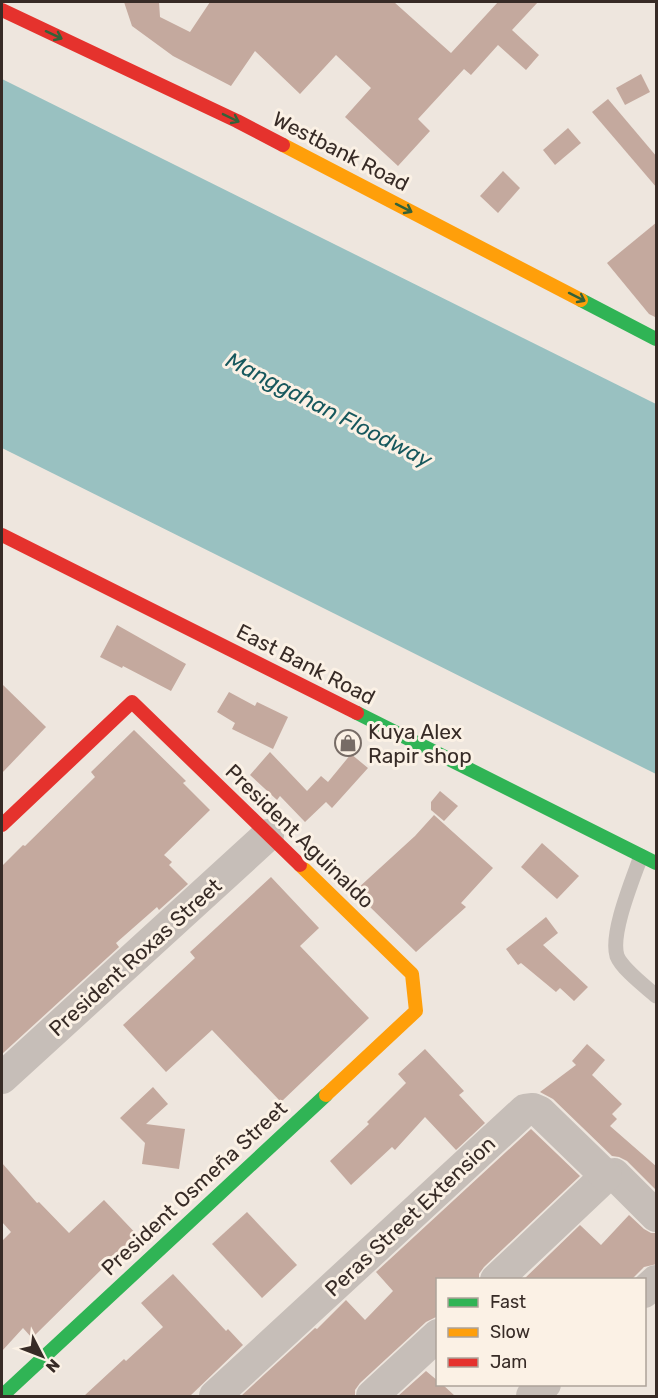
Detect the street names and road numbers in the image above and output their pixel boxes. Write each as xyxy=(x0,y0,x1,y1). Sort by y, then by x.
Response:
street label: Westbank Road xyxy=(269,106,413,196)
street label: East Bank Road xyxy=(232,618,380,710)
street label: President Aguinaldo xyxy=(221,759,379,913)
street label: President Roxas Street xyxy=(43,873,227,1041)
street label: President Osmeña Street xyxy=(96,1095,292,1281)
street label: Peras Street Extension xyxy=(320,1131,500,1301)

